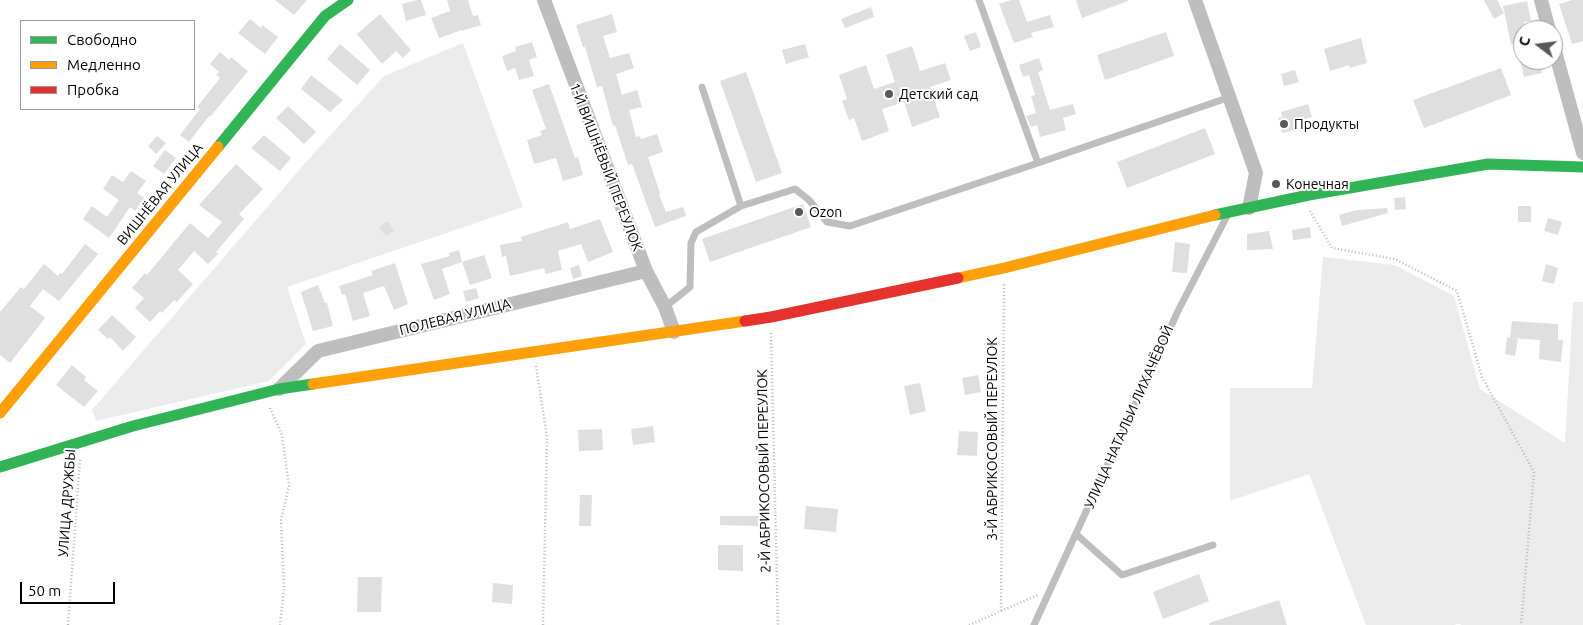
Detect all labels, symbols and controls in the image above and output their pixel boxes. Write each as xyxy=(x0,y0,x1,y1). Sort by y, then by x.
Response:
legend xyxy=(20,20,195,110)
north arrow xyxy=(1513,20,1563,70)
text: Свободно xyxy=(67,31,137,48)
text: С xyxy=(1516,35,1533,48)
text: Медленно xyxy=(67,56,141,73)
street label: 1-Й ВИШНЁВЫЙ ПЕРЕУЛОК xyxy=(566,80,646,254)
text: Пробка xyxy=(67,81,119,98)
place label: Детский сад xyxy=(899,86,978,102)
marker: Детский сад xyxy=(883,88,895,100)
place label: Продукты xyxy=(1294,116,1359,132)
marker: Продукты xyxy=(1278,118,1290,130)
street label: ВИШНЁВАЯ УЛИЦА xyxy=(114,140,206,248)
place label: Конечная xyxy=(1286,176,1349,192)
marker: Конечная xyxy=(1270,178,1282,190)
place label: Ozon xyxy=(809,204,842,220)
marker: Ozon xyxy=(793,206,805,218)
street label: ПОЛЕВАЯ УЛИЦА xyxy=(398,295,512,339)
street label: УЛИЦА НАТАЛЬИ ЛИХАЧЁВОЙ xyxy=(1081,323,1177,511)
street label: 3-Й АБРИКОСОВЫЙ ПЕРЕУЛОК xyxy=(984,337,1000,541)
street label: 2-Й АБРИКОСОВЫЙ ПЕРЕУЛОК xyxy=(754,369,774,573)
street label: УЛИЦА ДРУЖБЫ xyxy=(55,449,79,557)
scale bar xyxy=(22,572,118,604)
text: 50 m xyxy=(28,582,61,599)

